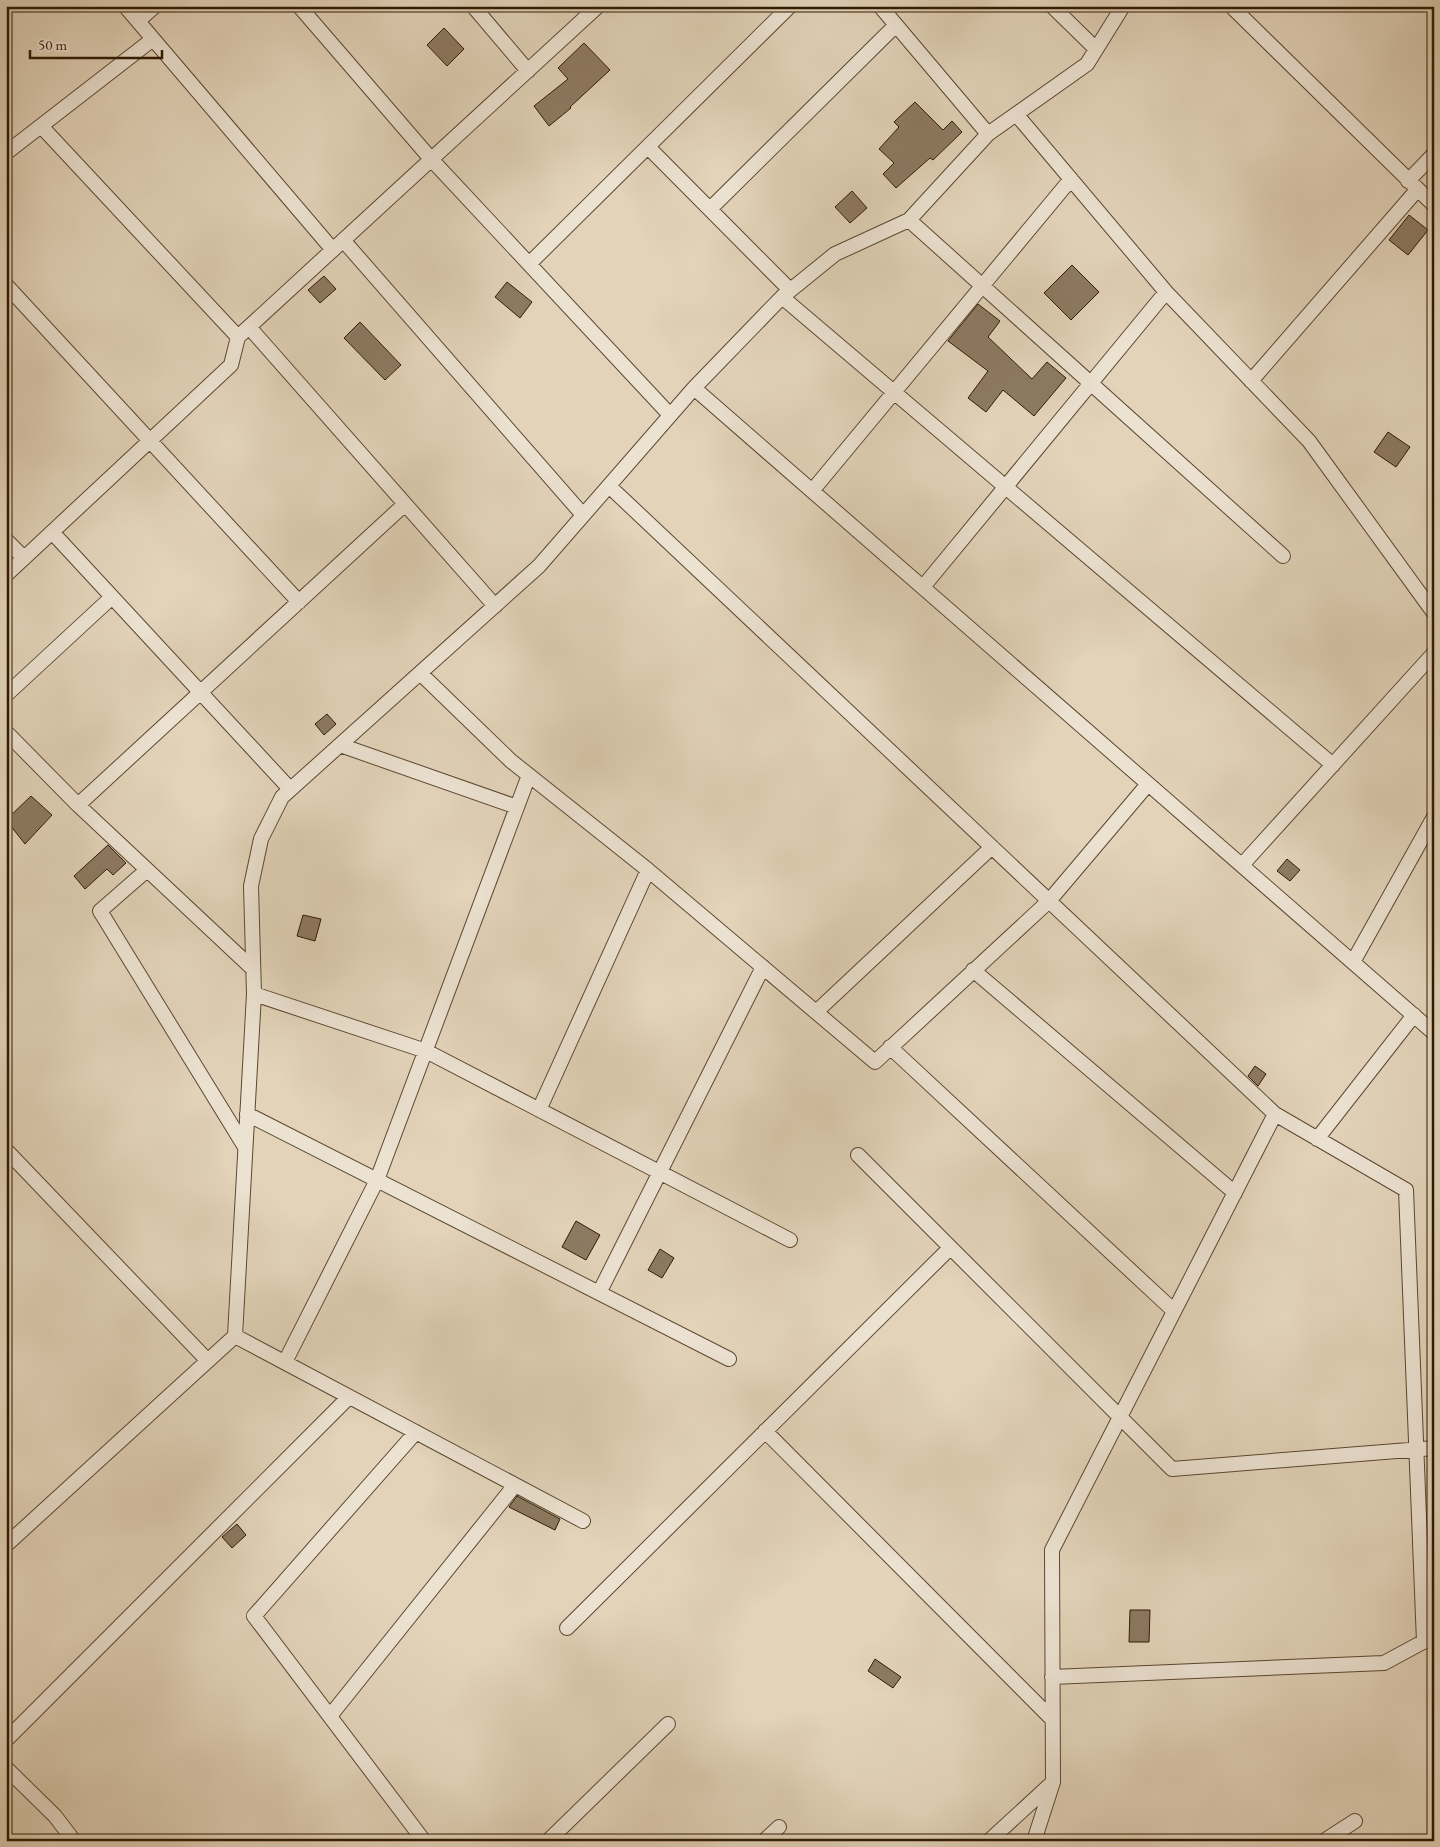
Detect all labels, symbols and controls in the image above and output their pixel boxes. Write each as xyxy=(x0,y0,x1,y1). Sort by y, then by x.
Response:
scale bar xyxy=(30,28,162,60)
text: 50 m xyxy=(38,35,67,54)

